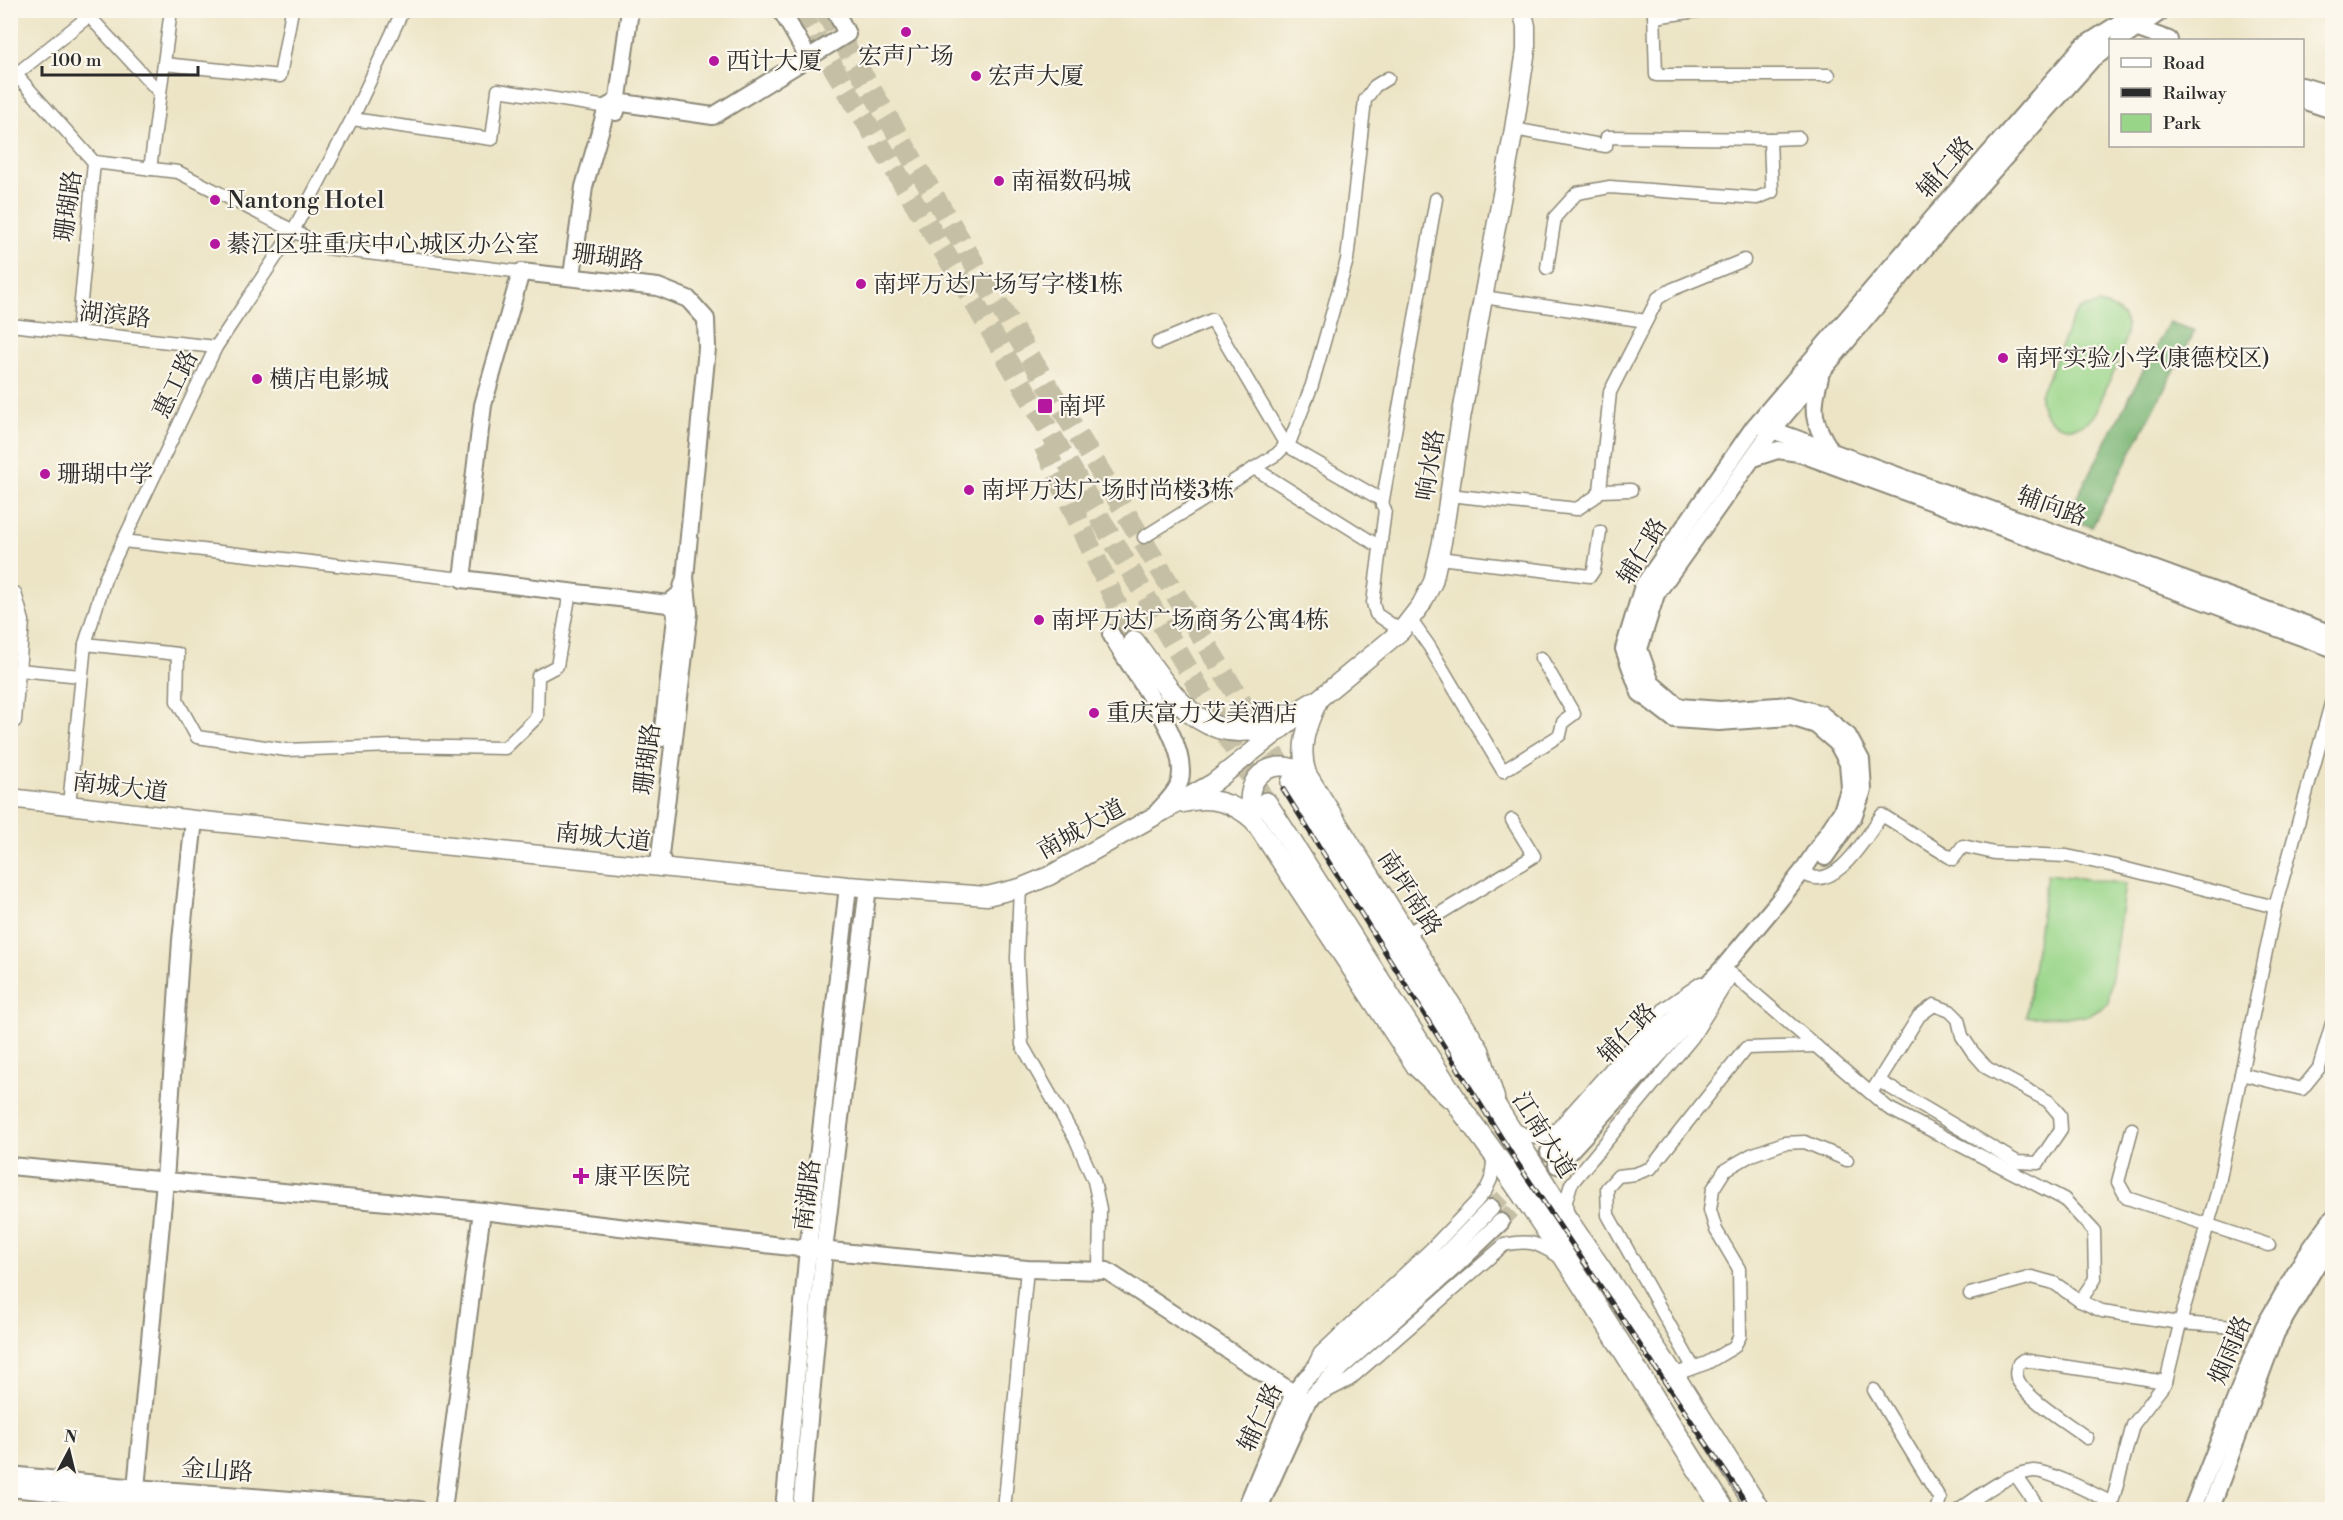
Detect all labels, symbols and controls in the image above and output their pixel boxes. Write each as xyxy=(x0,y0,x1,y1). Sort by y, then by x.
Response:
marker: 宏声广场 xyxy=(899,25,913,39)
scale bar xyxy=(42,39,198,77)
legend xyxy=(2109,39,2304,147)
place label: 宏声广场 xyxy=(858,42,954,72)
place label: 西计大厦 xyxy=(726,47,822,77)
text: 100 m xyxy=(51,49,102,72)
text: Road xyxy=(2163,52,2206,75)
marker: 西计大厦 xyxy=(707,54,721,68)
place label: 宏声大厦 xyxy=(988,62,1084,92)
marker: 宏声大厦 xyxy=(969,69,983,83)
text: Railway xyxy=(2163,82,2227,105)
text: Park xyxy=(2163,112,2202,135)
street label: 辅仁路 xyxy=(1911,131,1981,205)
place label: 南福数码城 xyxy=(1011,167,1131,197)
street label: 珊瑚路 xyxy=(49,168,89,244)
marker: 南福数码城 xyxy=(992,174,1006,188)
place label: Nantong Hotel xyxy=(227,186,384,216)
marker: Nantong Hotel xyxy=(208,193,222,207)
place label: 綦江区驻重庆中心城区办公室 xyxy=(227,230,539,260)
marker: 綦江区驻重庆中心城区办公室 xyxy=(208,237,222,251)
street label: 珊瑚路 xyxy=(570,239,645,277)
place label: 南坪万达广场写字楼1栋 xyxy=(873,270,1123,300)
marker: 南坪万达广场写字楼1栋 xyxy=(854,277,868,291)
street label: 湖滨路 xyxy=(78,297,152,335)
place label: 南坪实验小学(康德校区) xyxy=(2015,344,2270,374)
street label: 惠工路 xyxy=(147,346,205,423)
marker: 南坪实验小学(康德校区) xyxy=(1996,351,2010,365)
place label: 横店电影城 xyxy=(269,365,389,395)
marker: 横店电影城 xyxy=(250,372,264,386)
place label: 南坪 xyxy=(1058,392,1106,422)
marker: 南坪 xyxy=(1036,397,1054,415)
street label: 响水路 xyxy=(1411,427,1451,503)
place label: 珊瑚中学 xyxy=(57,460,153,490)
marker: 珊瑚中学 xyxy=(38,467,52,481)
place label: 南坪万达广场时尚楼3栋 xyxy=(981,476,1234,506)
street label: 辅向路 xyxy=(2013,481,2091,533)
marker: 南坪万达广场时尚楼3栋 xyxy=(962,483,976,497)
street label: 辅仁路 xyxy=(1611,513,1674,590)
place label: 南坪万达广场商务公寓4栋 xyxy=(1051,606,1329,636)
marker: 南坪万达广场商务公寓4栋 xyxy=(1032,613,1046,627)
place label: 重庆富力艾美酒店 xyxy=(1106,699,1298,729)
marker: 重庆富力艾美酒店 xyxy=(1087,706,1101,720)
street label: 珊瑚路 xyxy=(629,722,667,797)
street label: 南城大道 xyxy=(70,767,169,809)
street label: 南城大道 xyxy=(1032,793,1131,866)
street label: 南城大道 xyxy=(554,818,652,858)
street label: 南坪南路 xyxy=(1370,845,1448,942)
street label: 辅仁路 xyxy=(1592,997,1664,1070)
street label: 江南大道 xyxy=(1505,1087,1581,1184)
street label: 南湖路 xyxy=(789,1158,827,1233)
place label: 康平医院 xyxy=(594,1162,690,1192)
marker: 康平医院 xyxy=(572,1167,590,1185)
street label: 烟雨路 xyxy=(2203,1311,2259,1389)
street label: 辅仁路 xyxy=(1232,1378,1290,1456)
north arrow xyxy=(39,1421,99,1481)
text: N xyxy=(63,1426,79,1448)
street label: 金山路 xyxy=(180,1454,254,1488)

